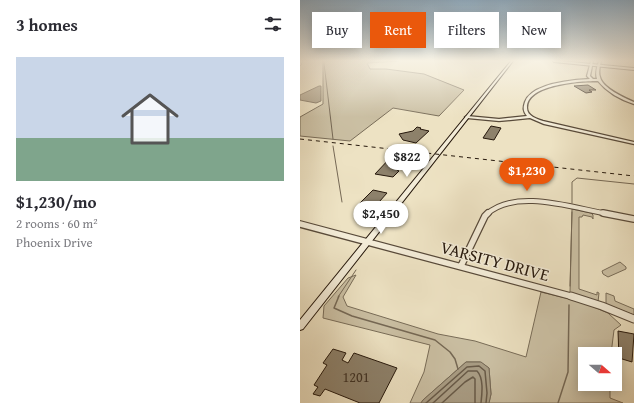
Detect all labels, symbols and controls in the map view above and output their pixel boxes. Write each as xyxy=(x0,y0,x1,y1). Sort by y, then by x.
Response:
text: 3 homes xyxy=(16,12,78,37)
chip: Buy xyxy=(312,12,362,48)
chip: Rent xyxy=(370,12,426,48)
chip: Filters xyxy=(434,12,499,48)
chip: New xyxy=(507,12,561,48)
icon: filters xyxy=(262,13,284,35)
icon: home xyxy=(114,83,186,155)
pin: $822 xyxy=(383,144,431,178)
text: $822 xyxy=(394,147,420,166)
pin: $1,230 xyxy=(494,158,560,192)
text: $1,230 xyxy=(508,161,546,180)
text: $1,230/mo xyxy=(16,189,97,214)
pin: $2,450 xyxy=(348,201,414,235)
text: $2,450 xyxy=(362,204,400,223)
text: 2 rooms · 60 m² xyxy=(16,214,98,233)
text: Phoenix Drive xyxy=(16,233,93,252)
street label: VARSITY DRIVE xyxy=(438,234,553,287)
north arrow xyxy=(578,347,622,391)
map controls xyxy=(578,347,622,391)
house number: 1201 xyxy=(343,367,369,387)

